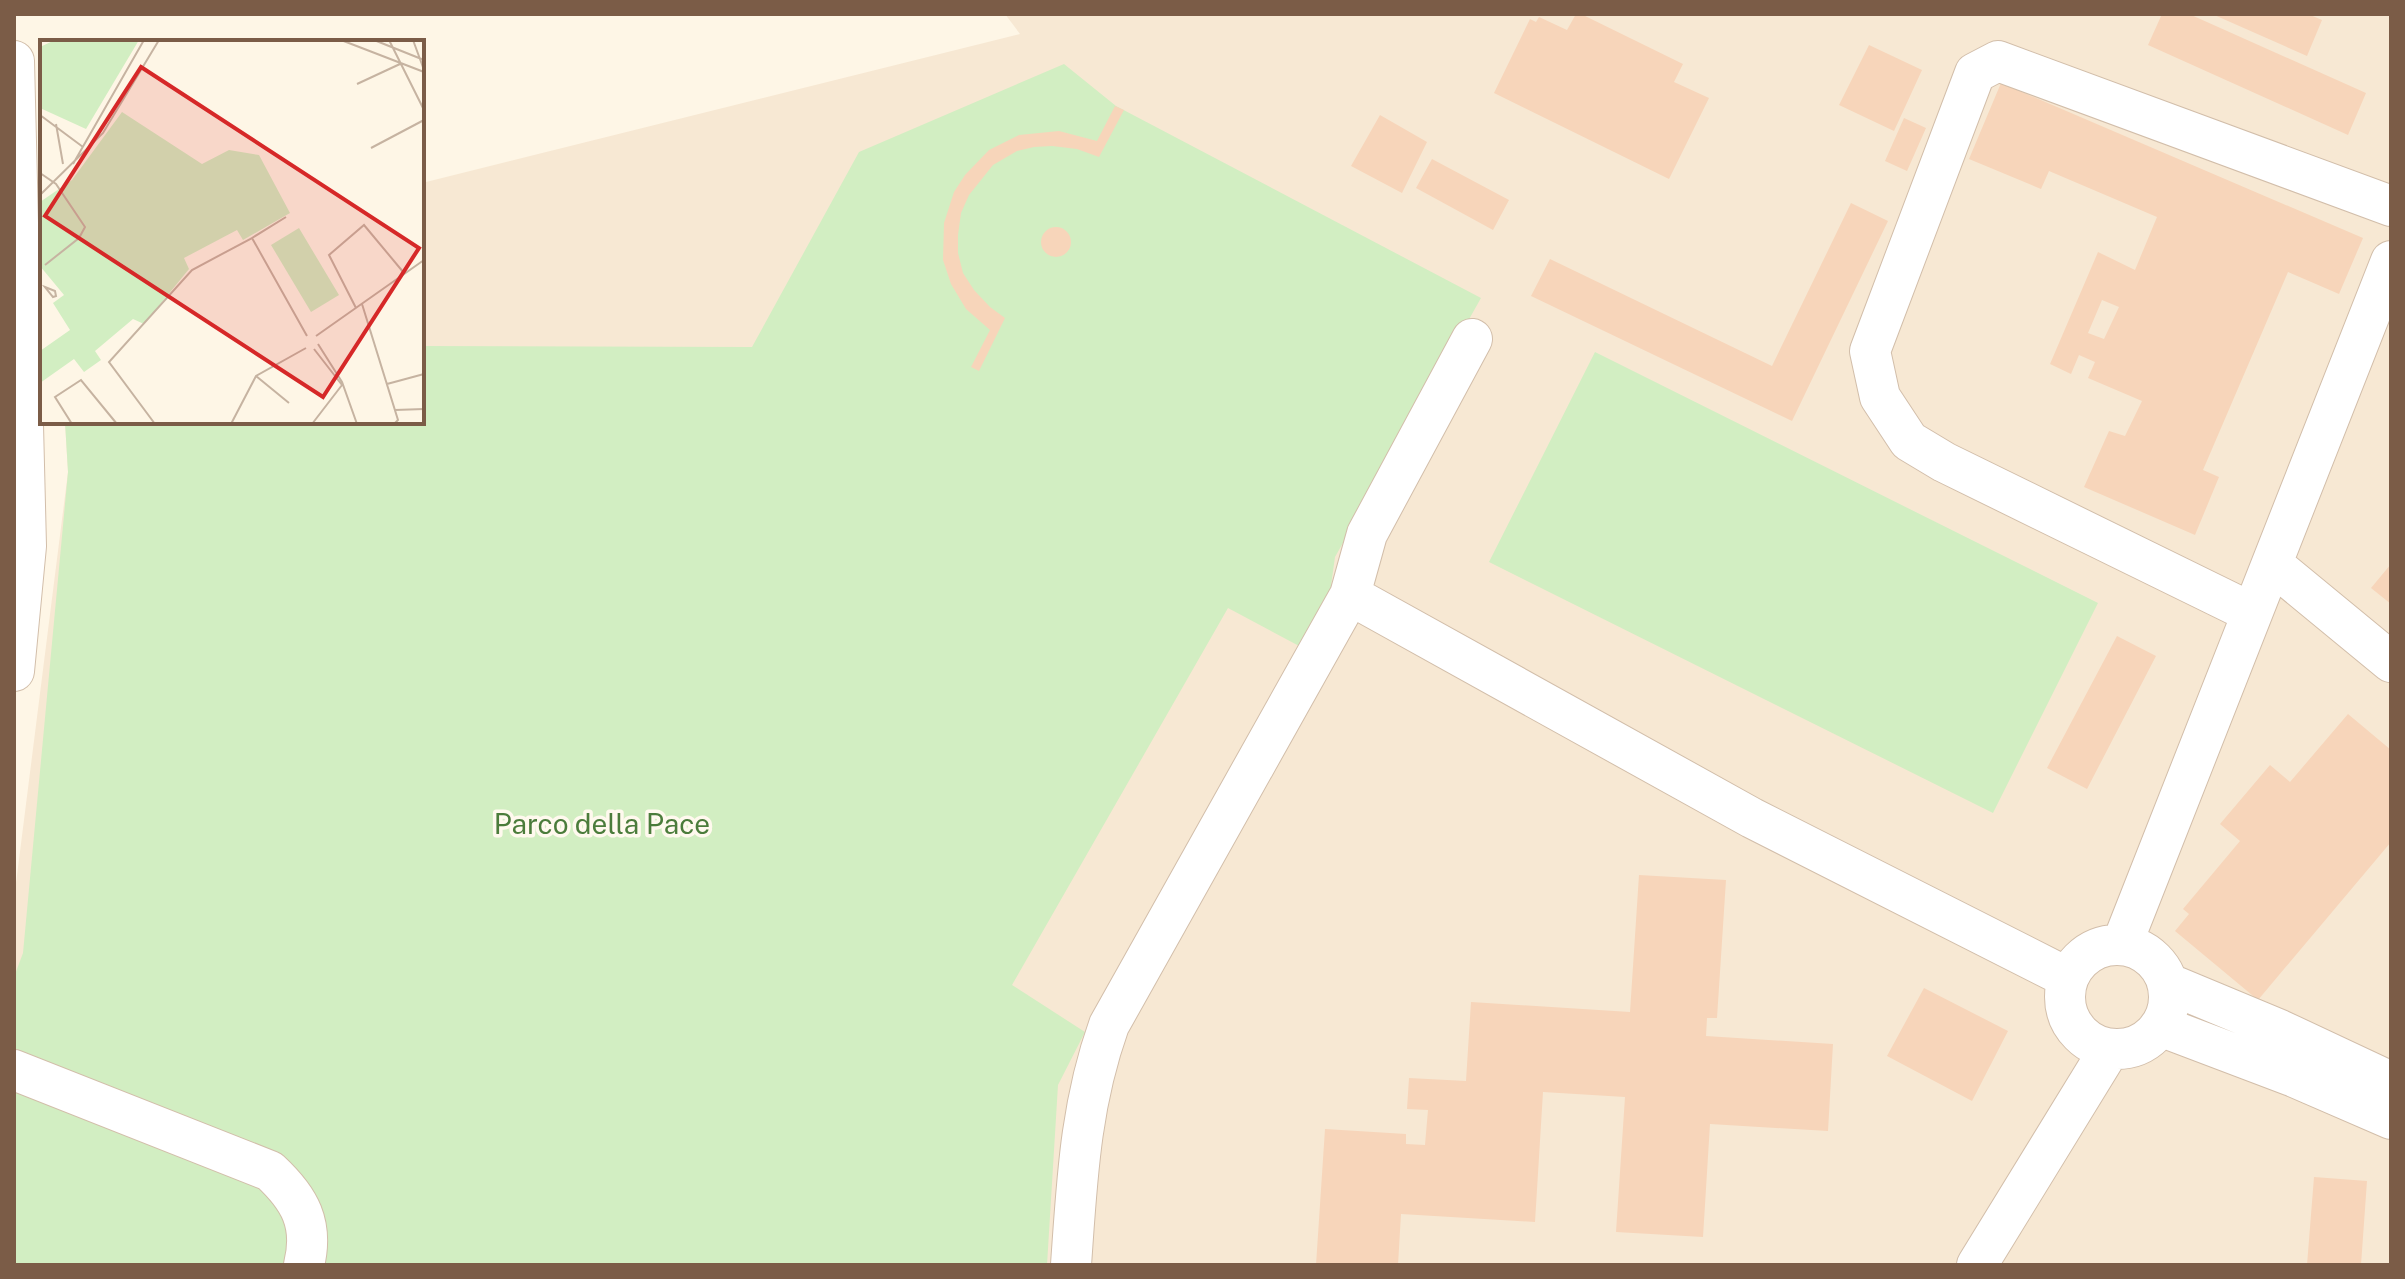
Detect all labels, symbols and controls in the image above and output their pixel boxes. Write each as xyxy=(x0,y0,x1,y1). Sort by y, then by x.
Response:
inset map xyxy=(40,40,424,424)
park label: Parco della Pace xyxy=(494,807,710,840)

